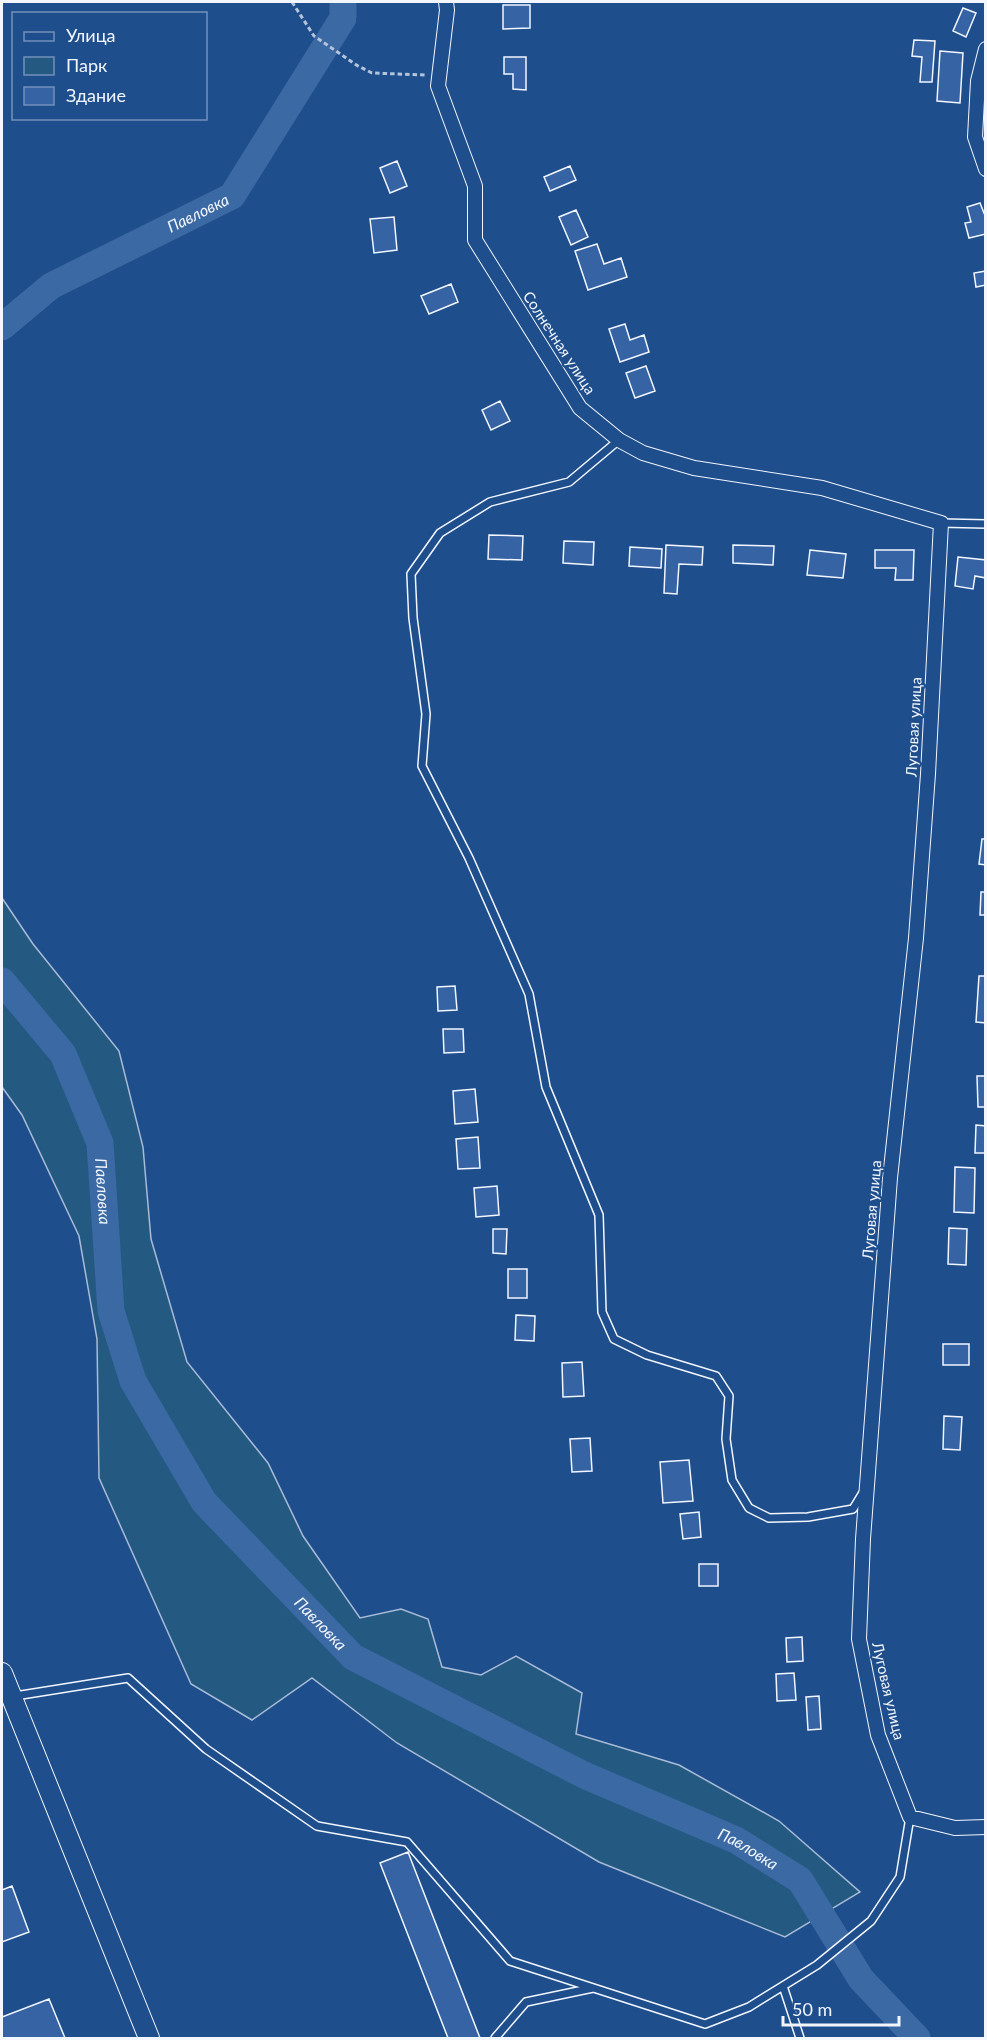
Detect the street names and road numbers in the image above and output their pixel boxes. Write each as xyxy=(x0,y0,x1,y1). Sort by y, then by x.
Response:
street label: Солнечная улица xyxy=(520,288,600,397)
street label: Луговая улица xyxy=(901,677,925,778)
street label: Луговая улица xyxy=(858,1159,884,1261)
street label: Луговая улица xyxy=(869,1639,909,1741)

